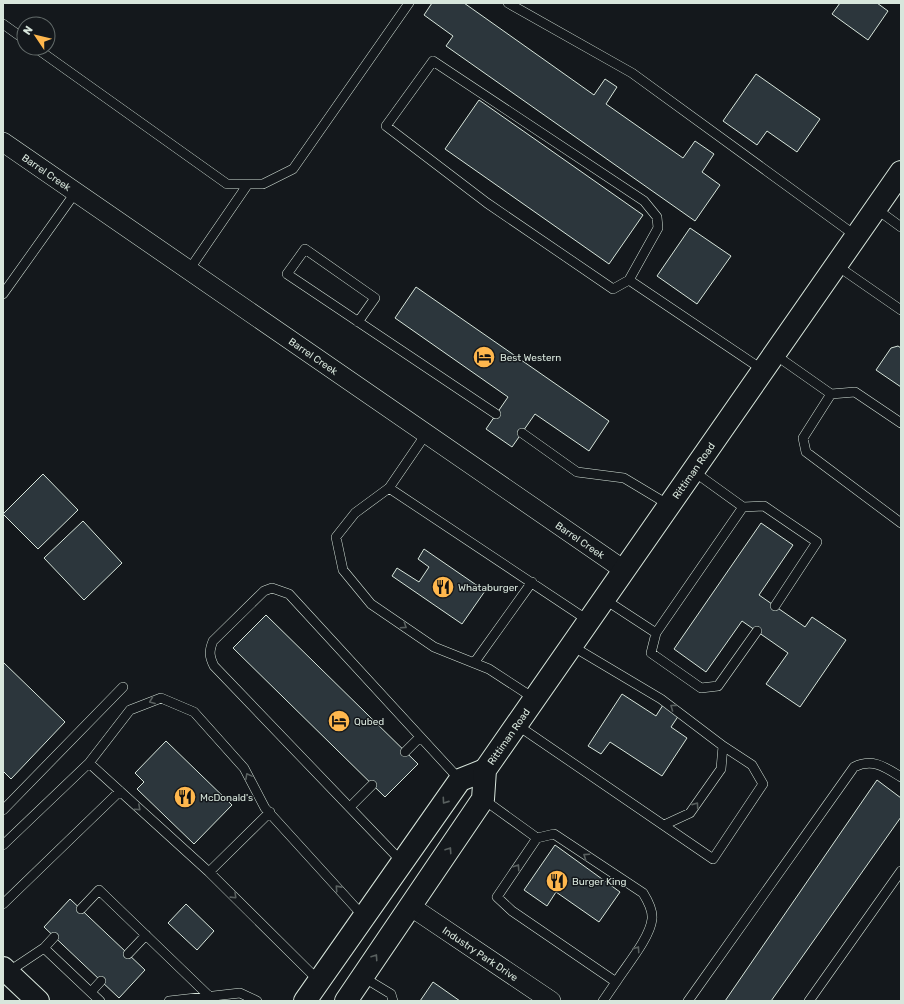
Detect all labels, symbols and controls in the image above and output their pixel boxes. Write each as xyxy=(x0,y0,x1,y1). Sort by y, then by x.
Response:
north arrow xyxy=(16,16,56,56)
text: N xyxy=(21,24,36,38)
street label: Barrel Creek xyxy=(19,152,74,194)
street label: Barrel Creek xyxy=(286,336,340,378)
hotel icon: Best Western xyxy=(471,344,497,370)
place label: Best Western xyxy=(500,352,561,364)
street label: Rittiman Road xyxy=(670,441,718,502)
street label: Barrel Creek xyxy=(553,520,607,562)
restaurant icon: Whataburger xyxy=(430,574,456,600)
place label: Whataburger xyxy=(458,582,518,594)
one-way arrow xyxy=(400,621,407,629)
one-way arrow xyxy=(148,697,155,705)
one-way arrow xyxy=(670,705,677,712)
street label: Rittiman Road xyxy=(485,707,533,768)
hotel icon: Qubed xyxy=(326,708,352,734)
place label: Qubed xyxy=(354,716,384,728)
one-way arrow xyxy=(246,773,253,780)
restaurant icon: McDonald's xyxy=(172,784,198,810)
place label: McDonald's xyxy=(200,792,253,804)
one-way arrow xyxy=(442,797,450,804)
one-way arrow xyxy=(691,802,698,809)
one-way arrow xyxy=(134,803,141,810)
one-way arrow xyxy=(444,847,451,854)
one-way arrow xyxy=(584,853,591,860)
one-way arrow xyxy=(512,865,519,872)
restaurant icon: Burger King xyxy=(544,868,570,894)
place label: Burger King xyxy=(572,876,626,888)
one-way arrow xyxy=(336,885,343,892)
one-way arrow xyxy=(229,891,237,899)
street label: Industry Park Drive xyxy=(440,925,520,984)
one-way arrow xyxy=(633,946,640,953)
one-way arrow xyxy=(370,954,378,961)

